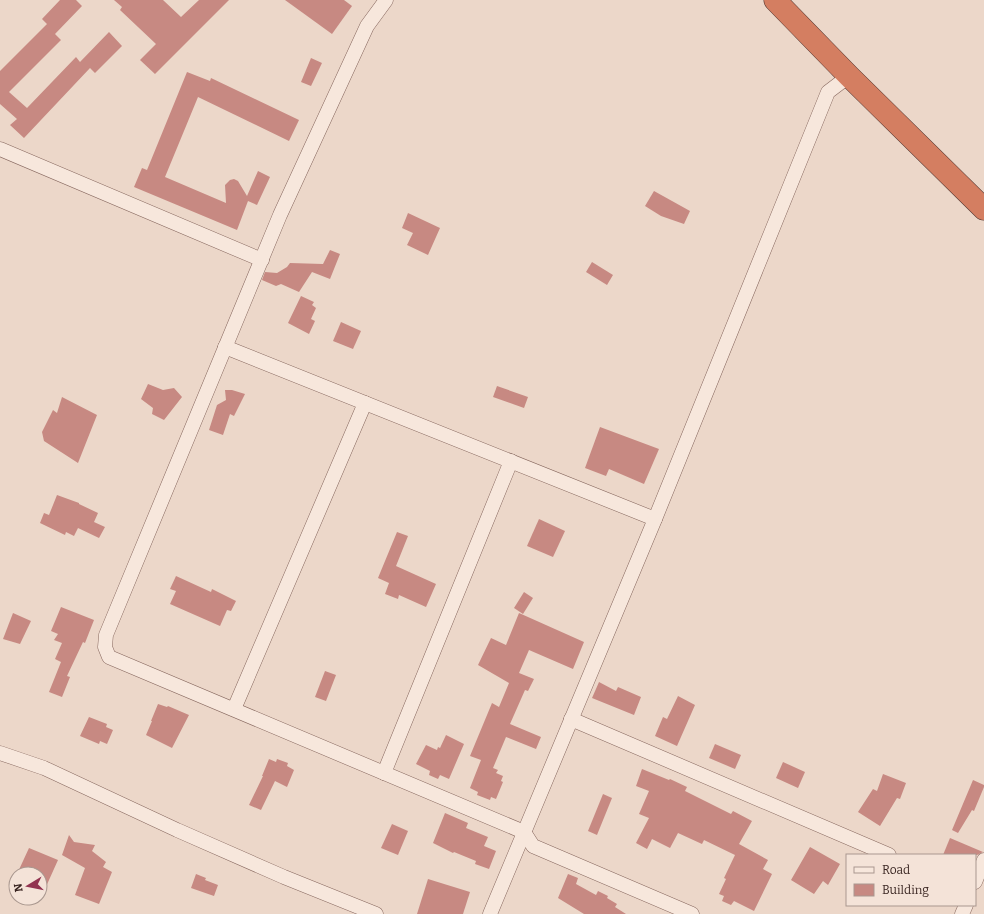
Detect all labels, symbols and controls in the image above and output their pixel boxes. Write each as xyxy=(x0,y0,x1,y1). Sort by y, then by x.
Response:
legend xyxy=(846,854,976,906)
text: Road xyxy=(882,863,910,877)
north arrow xyxy=(8,866,48,906)
text: N xyxy=(11,882,26,893)
text: Building xyxy=(882,883,929,897)

